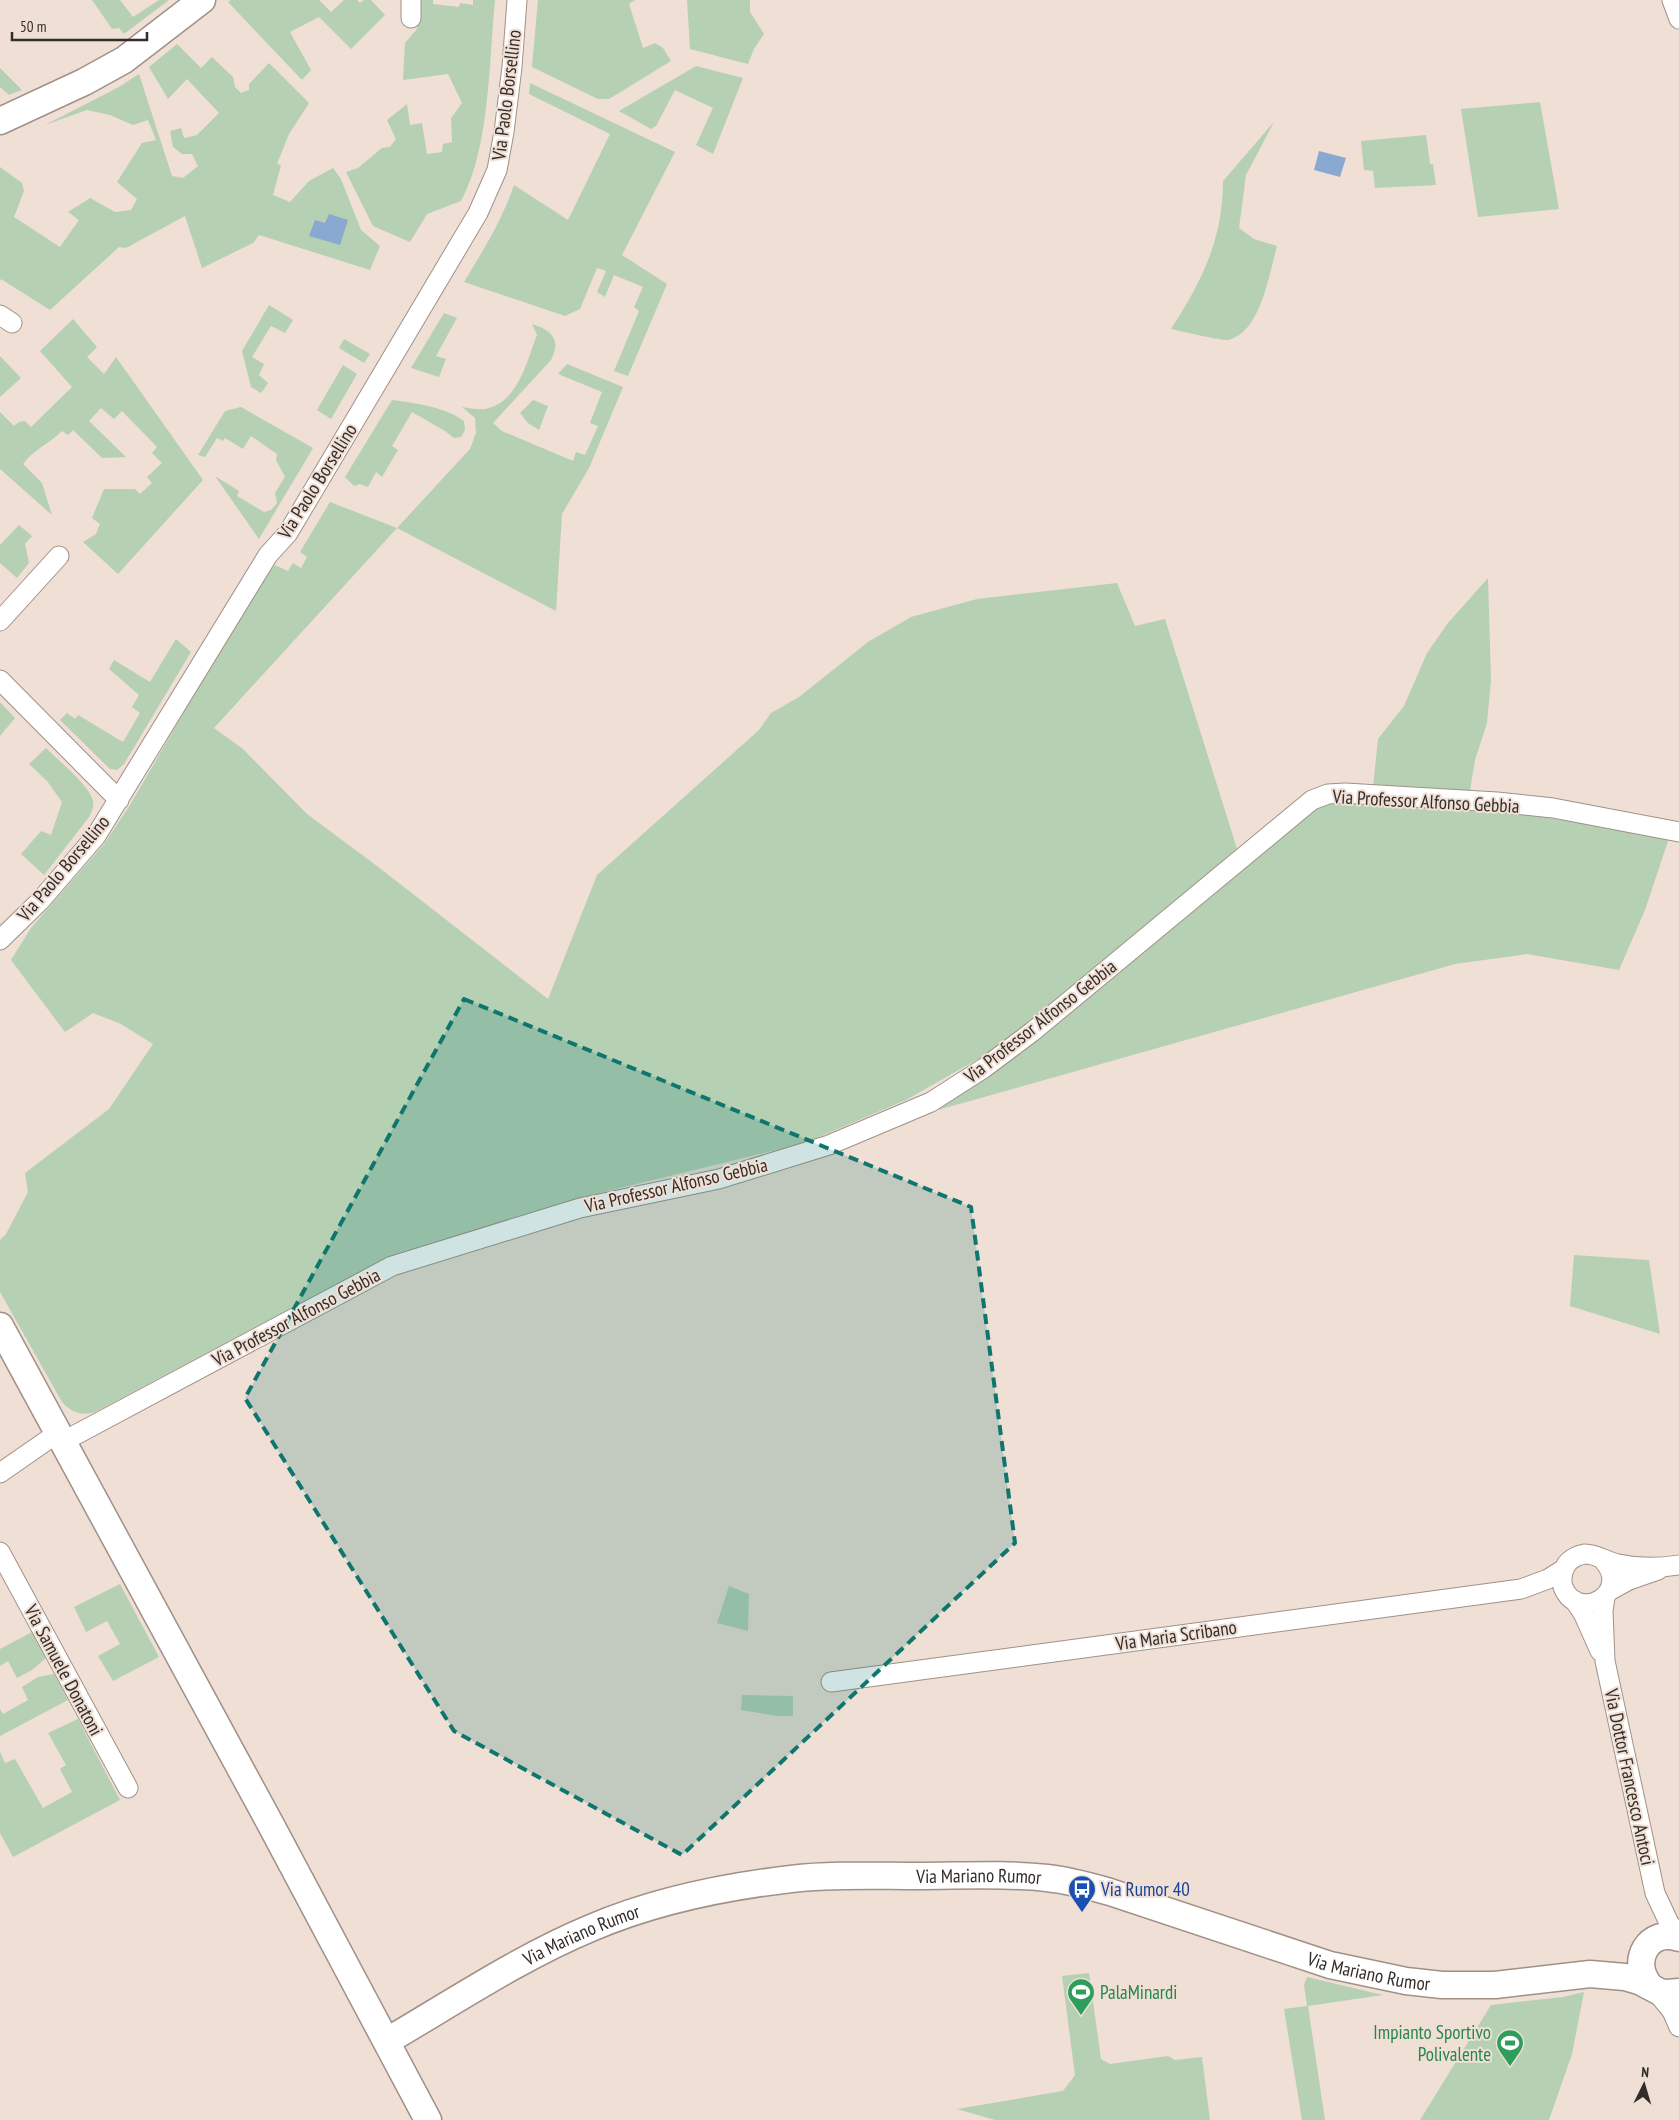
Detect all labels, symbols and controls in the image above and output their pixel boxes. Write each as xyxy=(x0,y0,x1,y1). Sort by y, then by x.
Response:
scale bar xyxy=(12,10,148,42)
text: 50 m xyxy=(20,17,46,36)
street label: Via Paolo Borsellino xyxy=(486,28,526,163)
street label: Via Paolo Borsellino xyxy=(272,419,362,544)
street label: Via Professor Alfonso Gebbia xyxy=(1331,784,1520,818)
street label: Via Paolo Borsellino xyxy=(11,810,114,927)
street label: Via Professor Alfonso Gebbia xyxy=(958,954,1121,1089)
street label: Via Professor Alfonso Gebbia xyxy=(581,1152,770,1218)
street label: Via Professor Alfonso Gebbia xyxy=(207,1263,384,1372)
street label: Via Samuele Donatoni xyxy=(19,1600,109,1740)
street label: Via Maria Scribano xyxy=(1113,1615,1238,1656)
street label: Via Dottor Francesco Antoci xyxy=(1599,1686,1660,1867)
street label: Via Mariano Rumor xyxy=(915,1863,1043,1889)
bus stop icon: Via Rumor 40 xyxy=(1067,1874,1097,1913)
place label: Via Rumor 40 xyxy=(1100,1877,1190,1901)
street label: Via Mariano Rumor xyxy=(518,1899,643,1971)
street label: Via Mariano Rumor xyxy=(1303,1946,1432,1996)
sports icon: PalaMinardi xyxy=(1066,1977,1096,2016)
place label: PalaMinardi xyxy=(1100,1980,1177,2004)
place label: Impianto Sportivo Polivalente xyxy=(1373,2020,1491,2066)
sports icon: Impianto Sportivo Polivalente xyxy=(1495,2028,1525,2067)
north arrow xyxy=(1619,2060,1669,2110)
text: N xyxy=(1641,2063,1650,2081)

